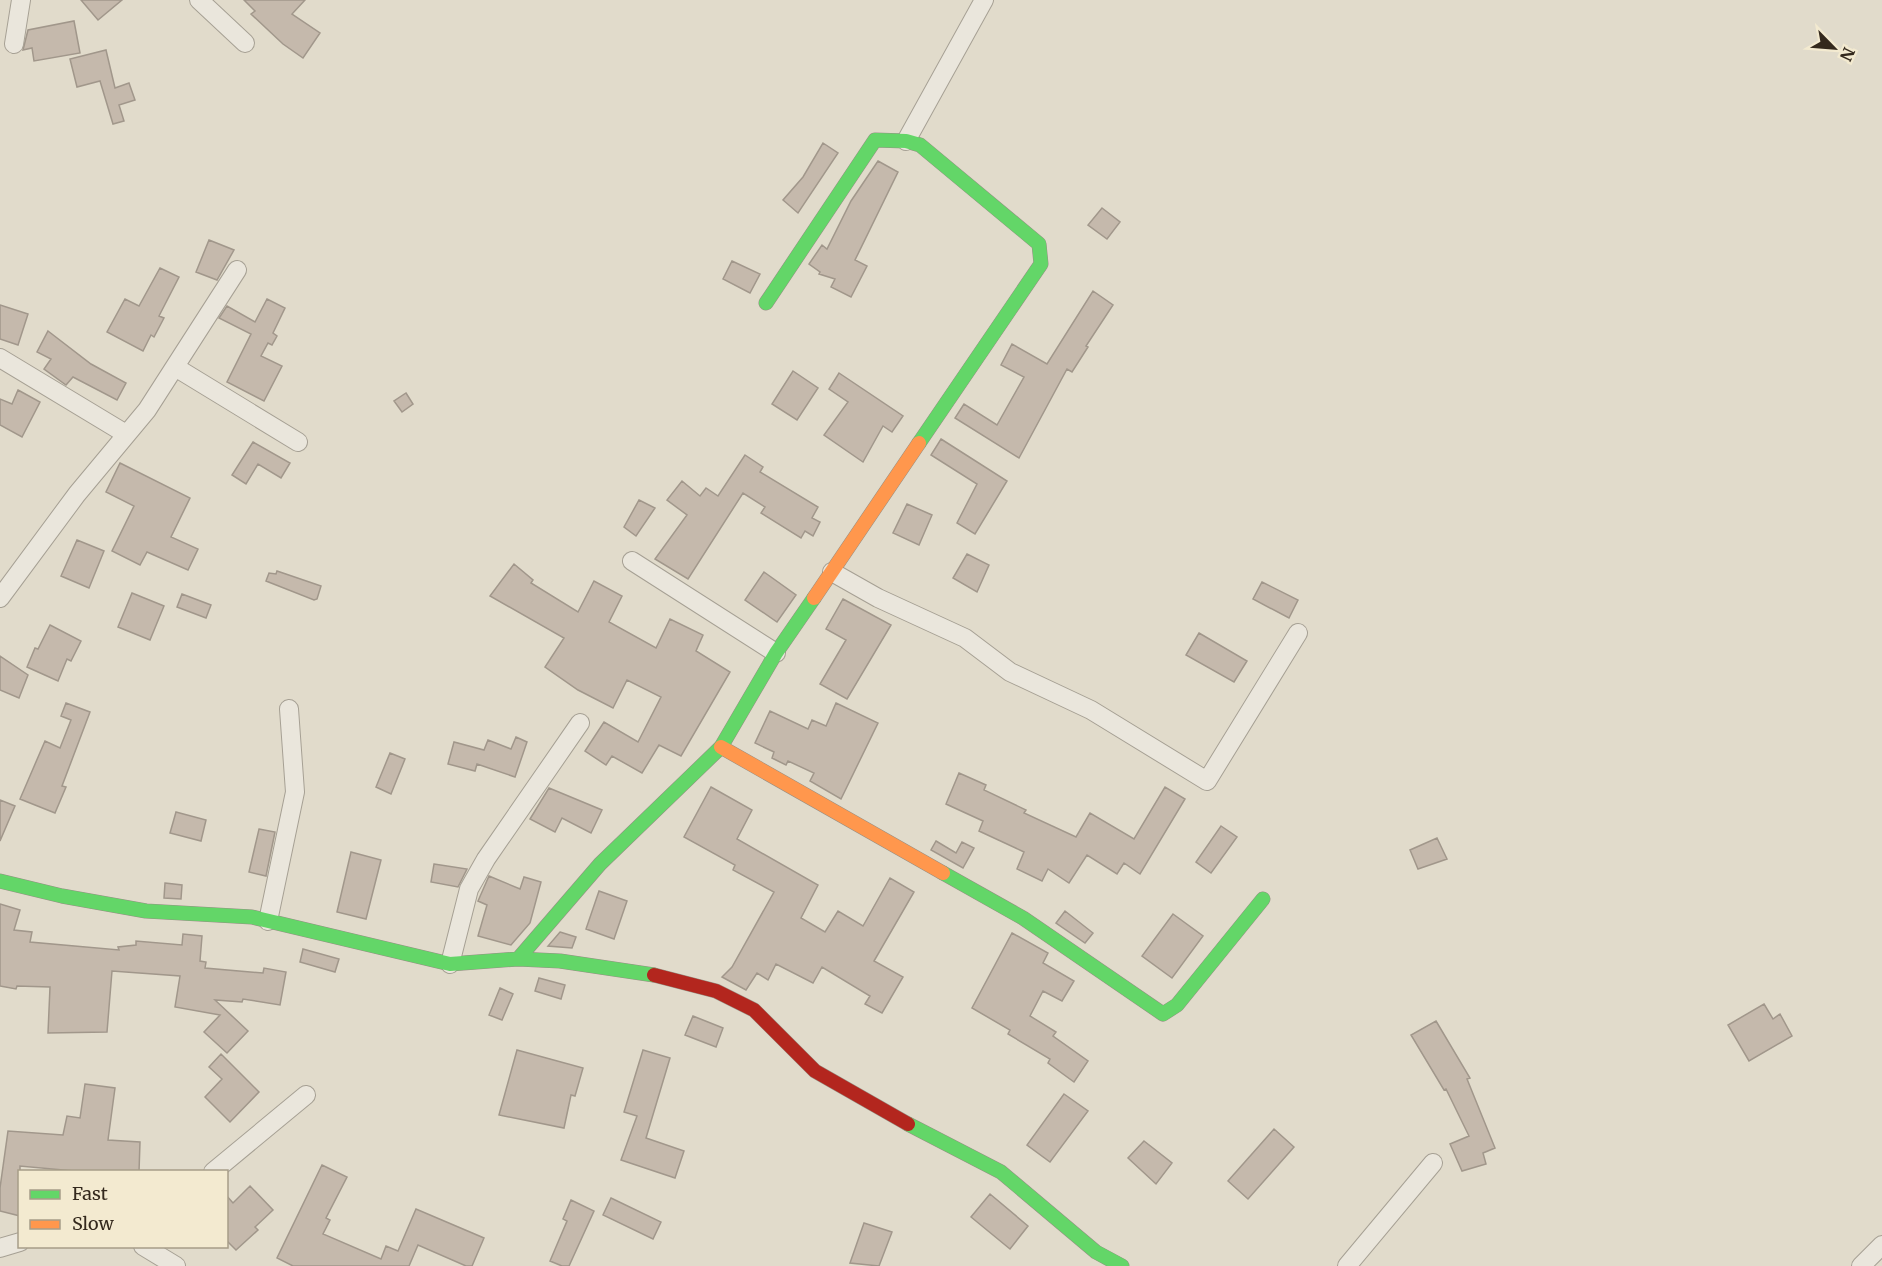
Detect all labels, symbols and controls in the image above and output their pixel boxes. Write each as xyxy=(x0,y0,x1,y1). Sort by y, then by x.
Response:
north arrow xyxy=(1804,18,1864,78)
text: N xyxy=(1836,44,1859,65)
legend xyxy=(18,1170,228,1248)
text: Fast xyxy=(72,1182,108,1205)
text: Slow xyxy=(72,1212,115,1235)

